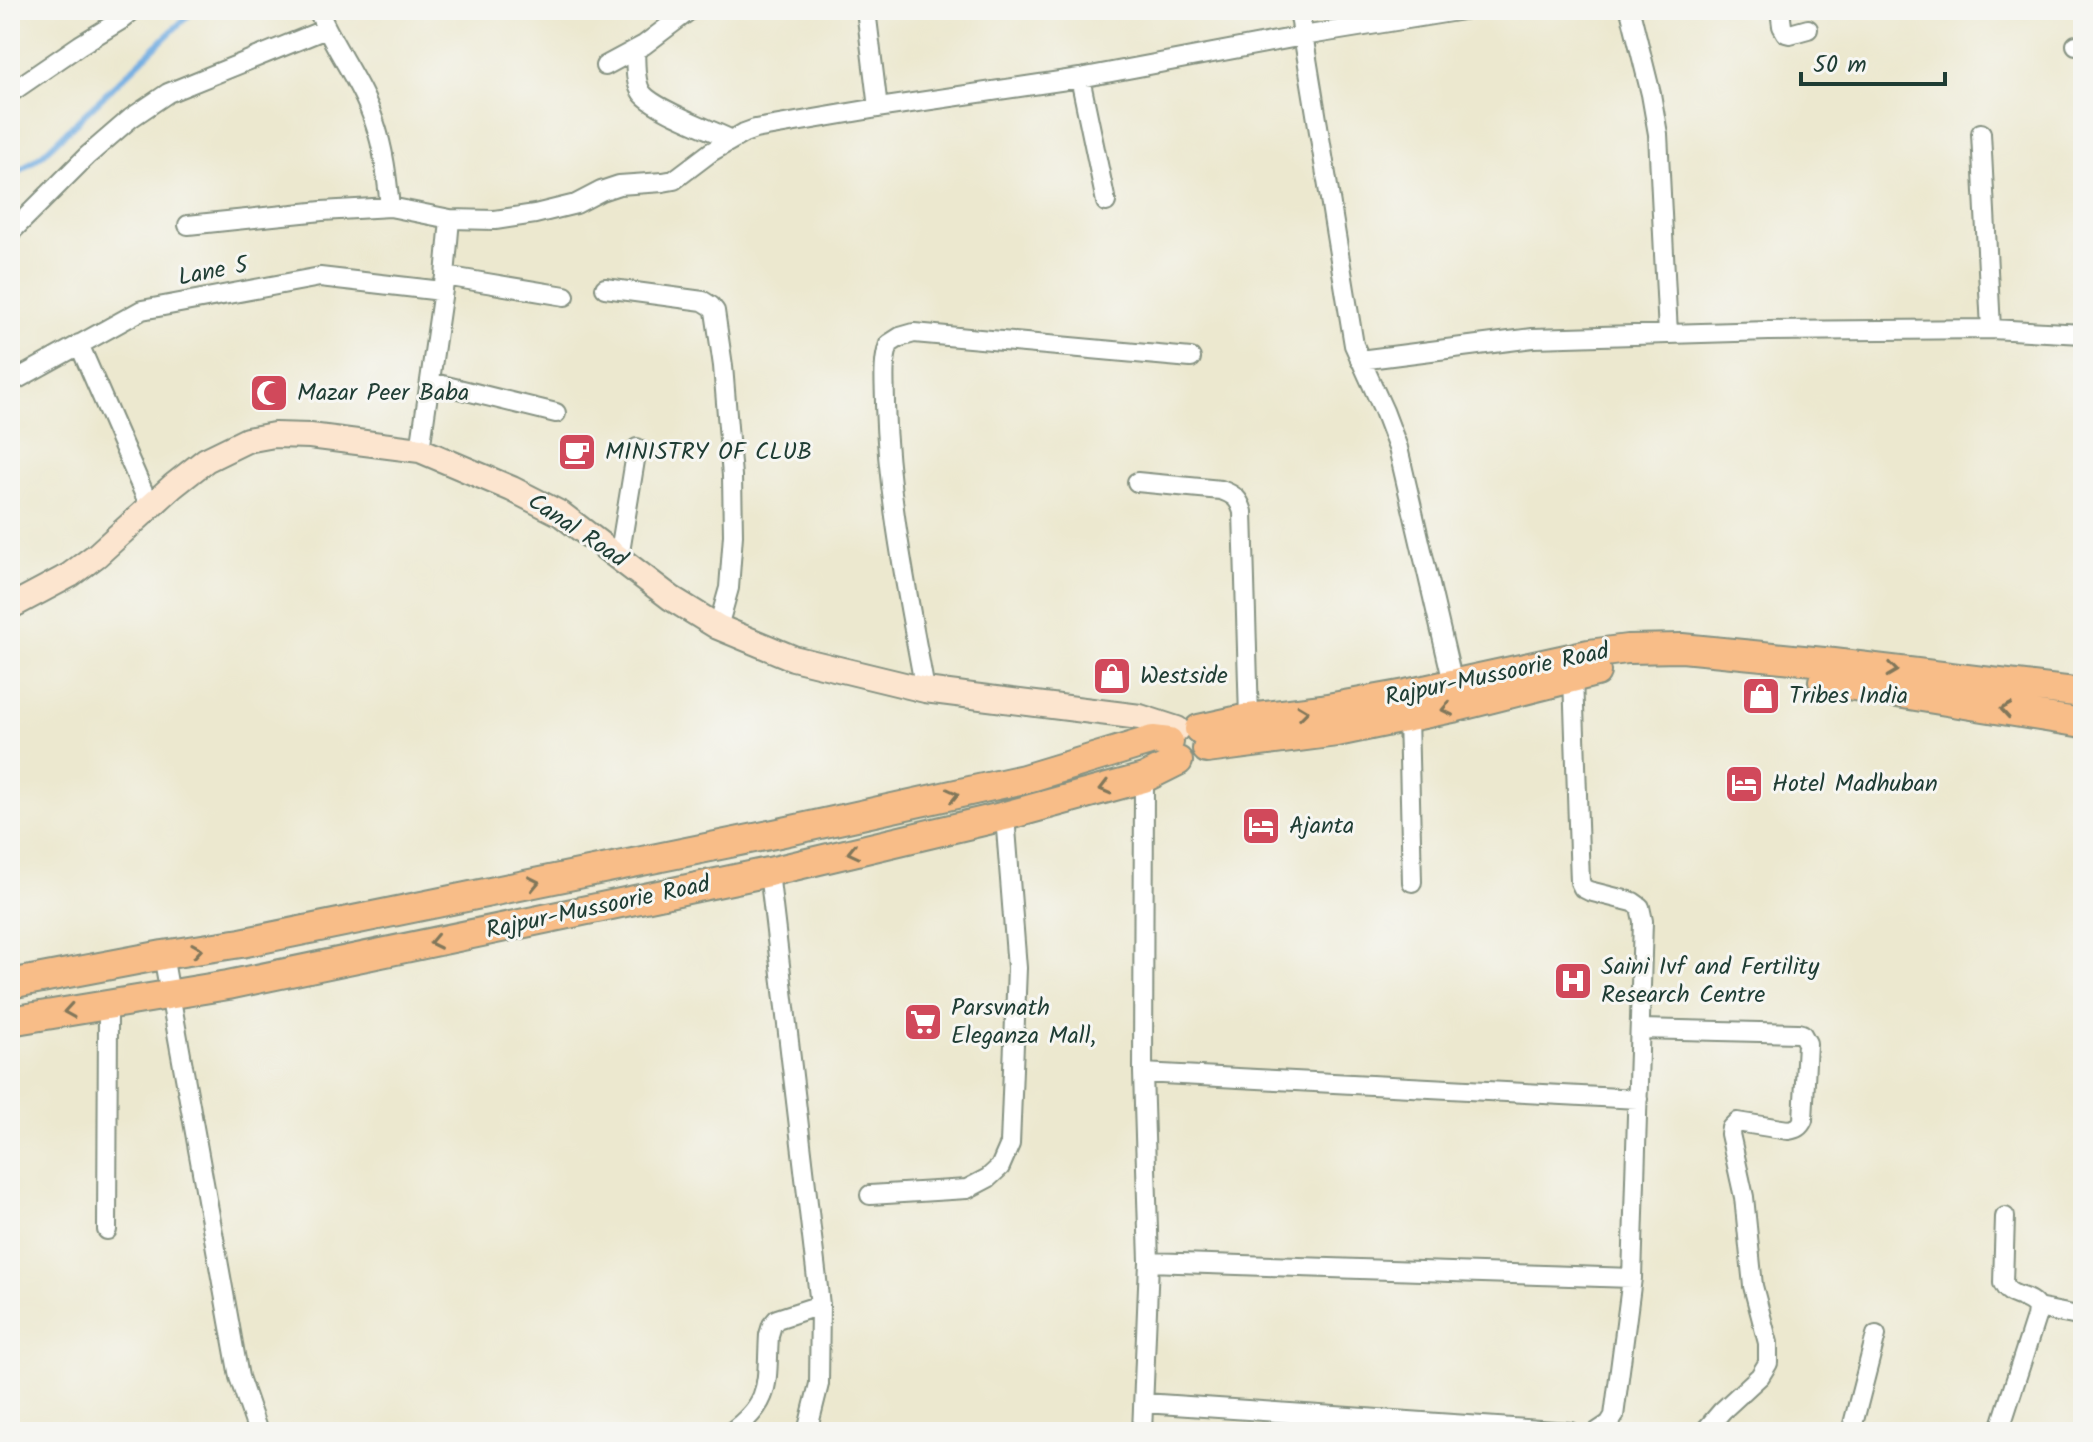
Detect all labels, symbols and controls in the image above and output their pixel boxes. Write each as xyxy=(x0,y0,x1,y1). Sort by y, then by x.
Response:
scale bar xyxy=(1801,36,1945,86)
text: 50 m xyxy=(1813,46,1867,85)
street label: Lane 5 xyxy=(175,246,253,298)
mosque icon: Mazar Peer Baba xyxy=(248,372,290,414)
place label: Mazar Peer Baba xyxy=(297,374,469,413)
cafe icon: MINISTRY OF CLUB xyxy=(556,431,598,473)
place label: MINISTRY OF CLUB xyxy=(605,433,812,472)
street label: Canal Road xyxy=(519,483,636,579)
street label: Rajpur-Mussoorie Road xyxy=(1381,632,1614,718)
shop icon: Westside xyxy=(1091,655,1133,697)
place label: Westside xyxy=(1140,657,1228,696)
one-way arrow xyxy=(1885,661,1899,678)
shop icon: Tribes India xyxy=(1740,675,1782,717)
place label: Tribes India xyxy=(1789,677,1908,716)
one-way arrow xyxy=(1441,700,1455,717)
one-way arrow xyxy=(1999,702,2013,719)
one-way arrow xyxy=(1297,703,1310,720)
hotel icon: Hotel Madhuban xyxy=(1723,763,1765,805)
place label: Hotel Madhuban xyxy=(1772,765,1938,804)
one-way arrow xyxy=(1099,779,1113,796)
one-way arrow xyxy=(946,787,959,804)
hotel icon: Ajanta xyxy=(1240,805,1282,847)
place label: Ajanta xyxy=(1289,807,1354,846)
one-way arrow xyxy=(847,843,861,860)
street label: Rajpur-Mussoorie Road xyxy=(482,865,715,951)
one-way arrow xyxy=(527,875,541,892)
one-way arrow xyxy=(428,932,441,949)
one-way arrow xyxy=(190,942,204,959)
place label: Saini Ivf and Fertility Research Centre xyxy=(1601,948,1820,1015)
hospital icon: Saini Ivf and Fertility Research Centre xyxy=(1552,960,1594,1002)
place label: Parsvnath Eleganza Mall, xyxy=(951,989,1096,1056)
supermarket icon: Parsvnath Eleganza Mall, xyxy=(902,1001,944,1043)
one-way arrow xyxy=(63,1002,76,1019)

